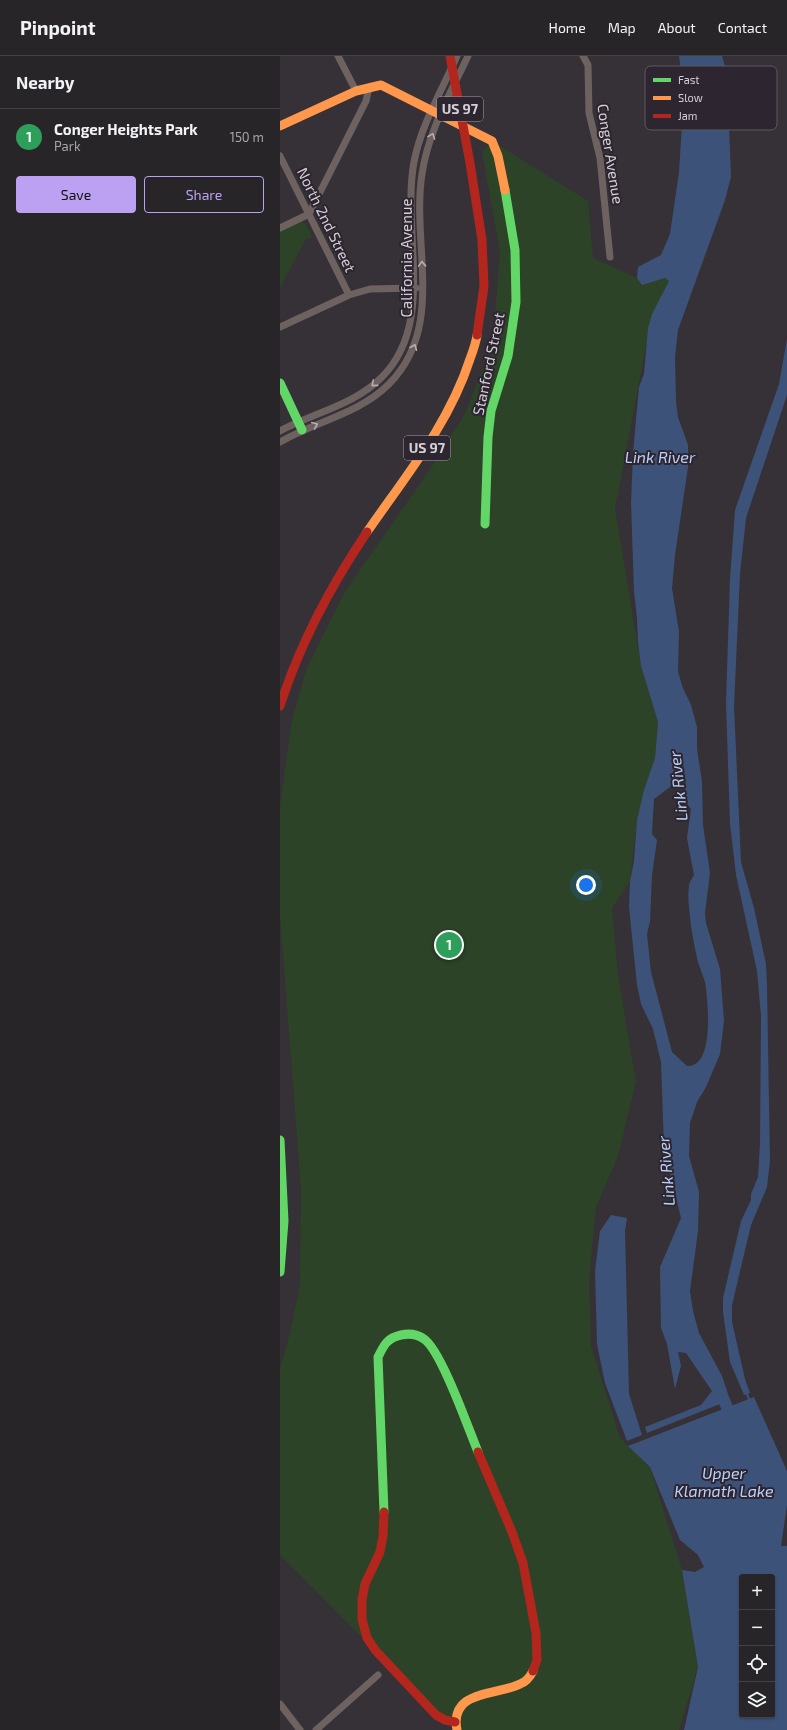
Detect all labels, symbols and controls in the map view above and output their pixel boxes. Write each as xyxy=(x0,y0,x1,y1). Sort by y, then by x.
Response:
text: Pinpoint xyxy=(20,16,95,39)
text: Home xyxy=(549,19,586,36)
text: Map xyxy=(608,19,636,36)
text: About xyxy=(658,19,696,36)
text: Contact xyxy=(718,19,767,36)
legend xyxy=(645,66,777,130)
text: Nearby xyxy=(16,72,74,92)
text: Fast xyxy=(678,73,700,86)
text: Slow xyxy=(678,91,703,104)
road number: US 97 xyxy=(437,97,483,121)
street label: Conger Avenue xyxy=(594,103,628,205)
text: Jam xyxy=(678,109,697,122)
text: Conger Heights Park xyxy=(54,120,198,138)
text: 1 xyxy=(26,129,32,145)
text: 150 m xyxy=(230,129,264,145)
one-way arrow xyxy=(427,132,436,139)
text: Park xyxy=(54,138,81,154)
street label: North 2nd Street xyxy=(294,165,360,275)
button: Save xyxy=(16,176,136,213)
button: Share xyxy=(144,176,264,213)
street label: California Avenue xyxy=(397,199,415,318)
one-way arrow xyxy=(418,261,426,267)
street label: Stanford Street xyxy=(468,311,508,417)
one-way arrow xyxy=(409,343,417,350)
one-way arrow xyxy=(372,379,379,386)
one-way arrow xyxy=(311,422,319,430)
road number: US 97 xyxy=(404,436,450,460)
water label: Link River xyxy=(625,447,696,466)
water label: Link River xyxy=(664,749,691,822)
your location xyxy=(576,875,596,895)
pin: 1 xyxy=(436,930,462,960)
water label: Link River xyxy=(653,1134,678,1207)
water label: Upper Klamath Lake xyxy=(674,1463,774,1500)
map controls xyxy=(739,1574,775,1718)
button: + xyxy=(739,1574,775,1610)
button: − xyxy=(739,1610,775,1646)
button: locate xyxy=(739,1646,775,1682)
button: layers xyxy=(739,1682,775,1718)

